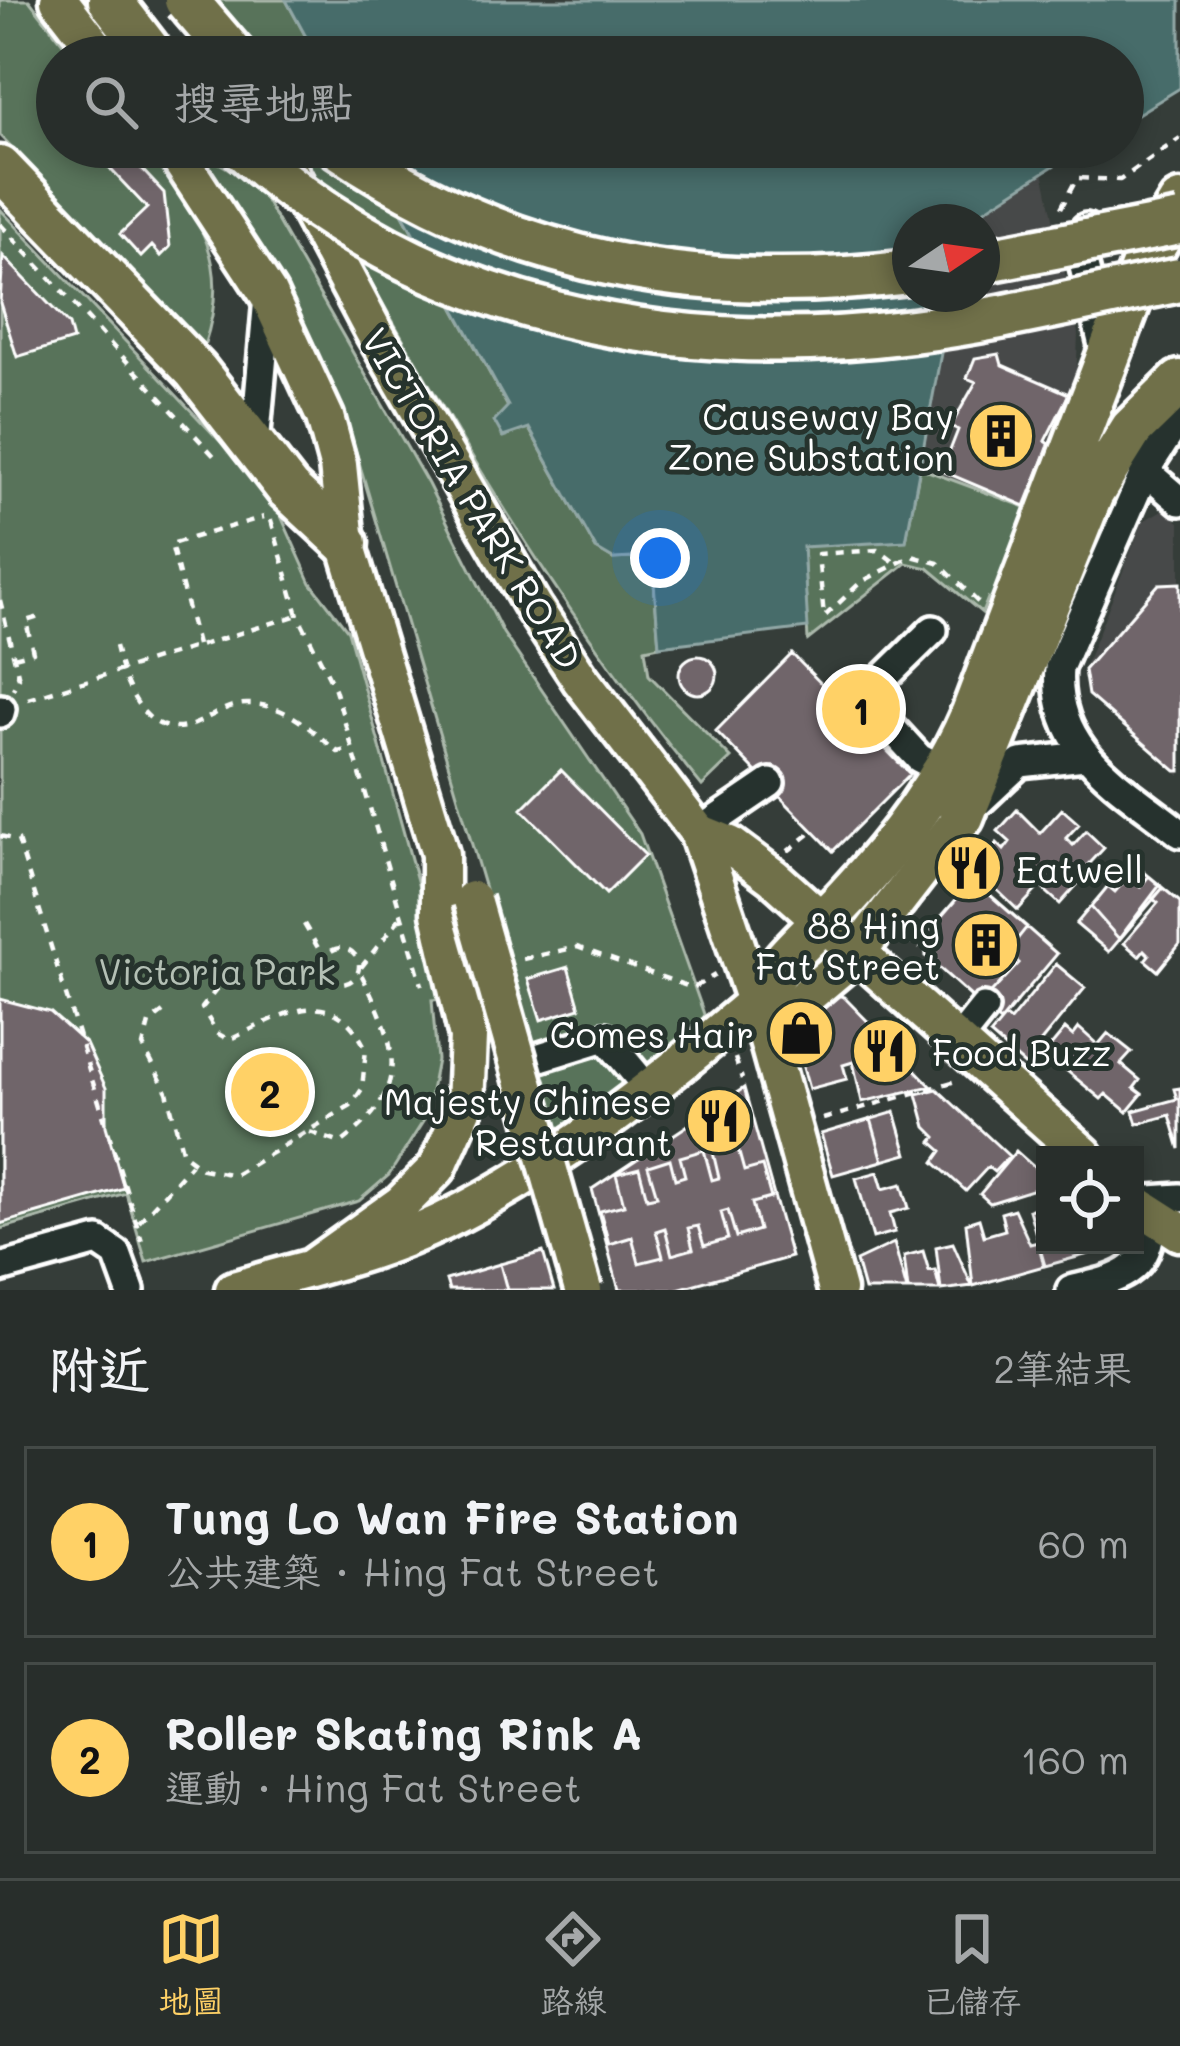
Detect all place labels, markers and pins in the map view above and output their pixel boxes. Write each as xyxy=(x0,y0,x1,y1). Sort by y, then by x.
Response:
place label: Causeway Bay Zone Substation xyxy=(668,392,954,480)
building icon: Causeway Bay Zone Substation xyxy=(966,401,1036,471)
pin: 1 xyxy=(822,664,900,754)
restaurant icon: Eatwell xyxy=(934,833,1004,903)
place label: Eatwell xyxy=(1016,845,1143,892)
place label: 88 Hing Fat Street xyxy=(755,901,940,989)
building icon: 88 Hing Fat Street xyxy=(951,910,1021,980)
shop icon: Comes Hair xyxy=(766,998,836,1068)
place label: Comes Hair xyxy=(550,1010,754,1057)
restaurant icon: Food Buzz xyxy=(850,1016,920,1086)
place label: Food Buzz xyxy=(932,1028,1111,1075)
pin: 2 xyxy=(231,1047,309,1137)
place label: Majesty Chinese Restaurant xyxy=(384,1077,672,1165)
restaurant icon: Majesty Chinese Restaurant xyxy=(684,1086,754,1156)

